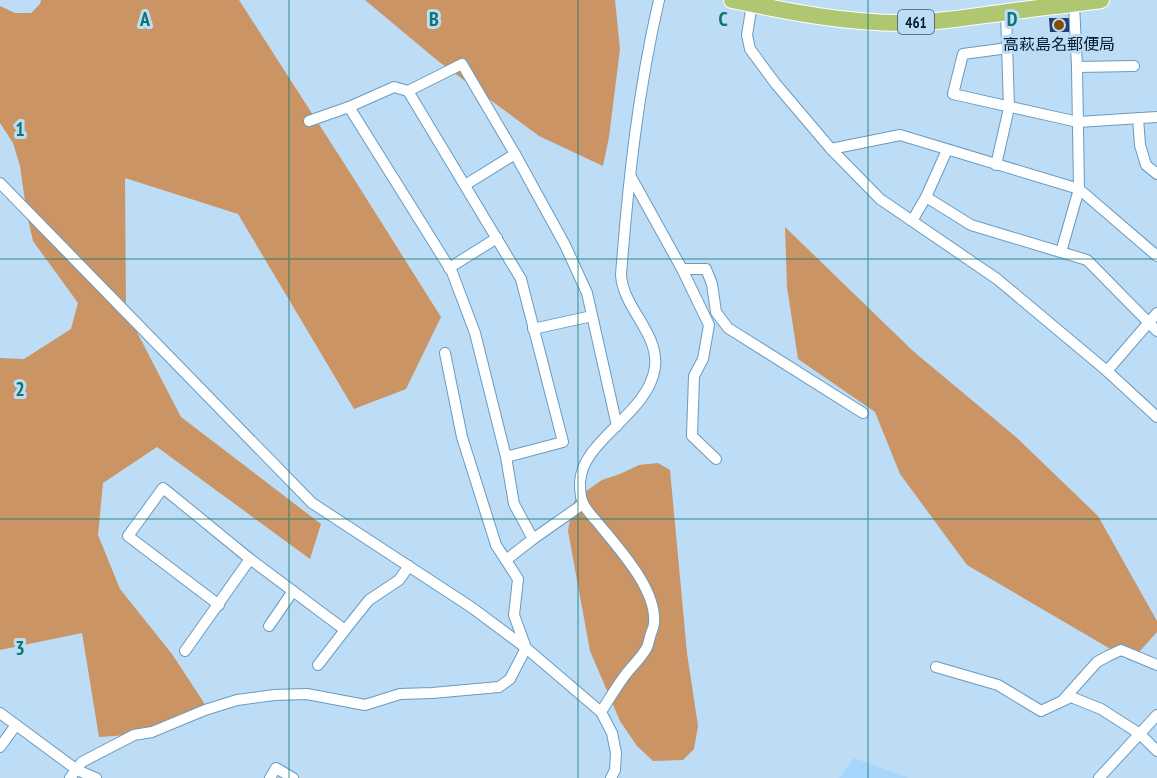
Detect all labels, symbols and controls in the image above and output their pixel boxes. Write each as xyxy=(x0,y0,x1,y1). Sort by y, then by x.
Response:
text: A xyxy=(139,6,151,32)
text: B xyxy=(429,6,439,32)
text: C xyxy=(718,6,728,32)
text: D xyxy=(1007,6,1018,32)
road number: 461 xyxy=(898,10,934,34)
marker: 高萩島名郵便局 xyxy=(1052,18,1066,32)
place label: 高萩島名郵便局 xyxy=(1003,34,1115,54)
text: 1 xyxy=(15,116,25,142)
text: 2 xyxy=(15,376,25,402)
text: 3 xyxy=(15,635,25,661)

